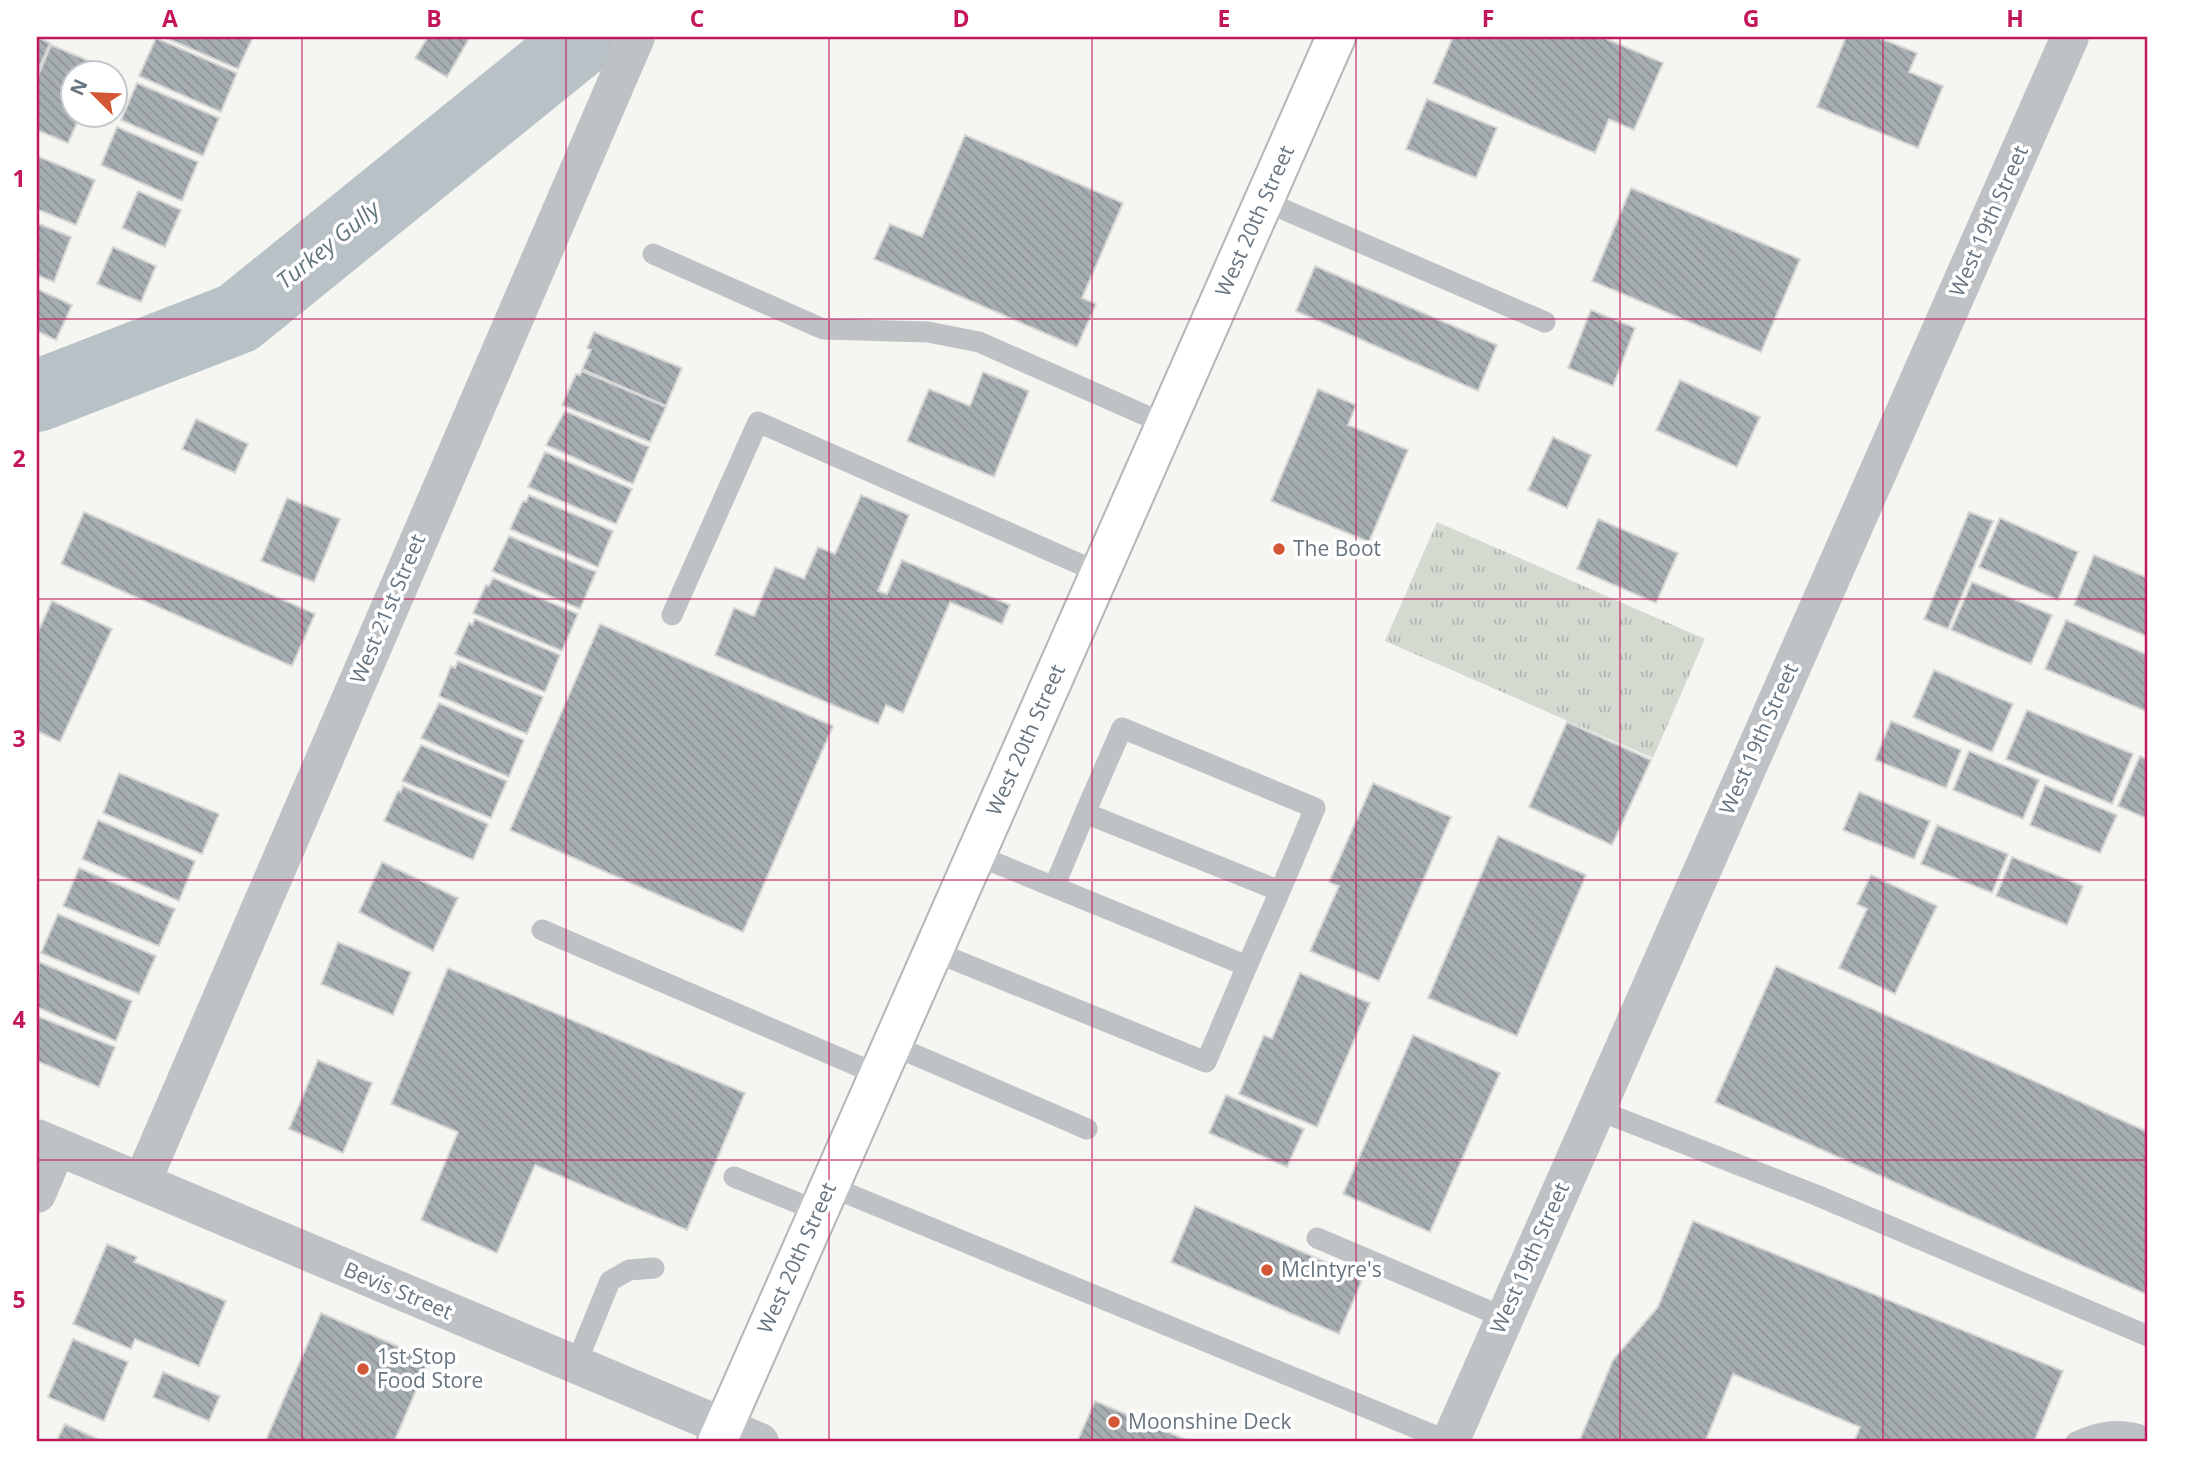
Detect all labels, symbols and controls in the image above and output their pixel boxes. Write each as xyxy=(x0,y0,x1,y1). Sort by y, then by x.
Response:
text: A xyxy=(162,2,178,34)
text: B xyxy=(426,2,442,34)
text: C xyxy=(690,2,704,34)
text: D xyxy=(952,2,970,34)
text: E xyxy=(1218,2,1230,34)
text: F xyxy=(1482,2,1494,34)
text: G xyxy=(1743,2,1759,34)
text: H xyxy=(2006,2,2024,34)
north arrow xyxy=(60,60,130,130)
text: N xyxy=(63,75,93,99)
street label: West 20th Street xyxy=(1208,141,1300,301)
street label: West 19th Street xyxy=(1942,141,2034,301)
text: 1 xyxy=(12,162,26,194)
water label: Turkey Gully xyxy=(269,192,387,296)
text: 2 xyxy=(12,442,26,474)
street label: West 21st Street xyxy=(343,530,431,688)
place label: The Boot xyxy=(1293,534,1381,562)
marker: The Boot xyxy=(1271,541,1287,557)
street label: West 19th Street xyxy=(1712,659,1804,819)
street label: West 20th Street xyxy=(979,660,1071,820)
text: 3 xyxy=(12,722,26,754)
text: 4 xyxy=(12,1003,26,1035)
street label: West 20th Street xyxy=(750,1178,842,1338)
street label: West 19th Street xyxy=(1483,1178,1575,1338)
street label: Bevis Street xyxy=(340,1255,457,1325)
place label: McIntyre's xyxy=(1281,1255,1382,1283)
marker: McIntyre's xyxy=(1259,1262,1275,1278)
text: 5 xyxy=(12,1283,26,1315)
place label: 1st Stop Food Store xyxy=(377,1342,483,1394)
marker: 1st Stop Food Store xyxy=(355,1361,371,1377)
place label: Moonshine Deck xyxy=(1128,1407,1291,1435)
marker: Moonshine Deck xyxy=(1106,1414,1122,1430)

